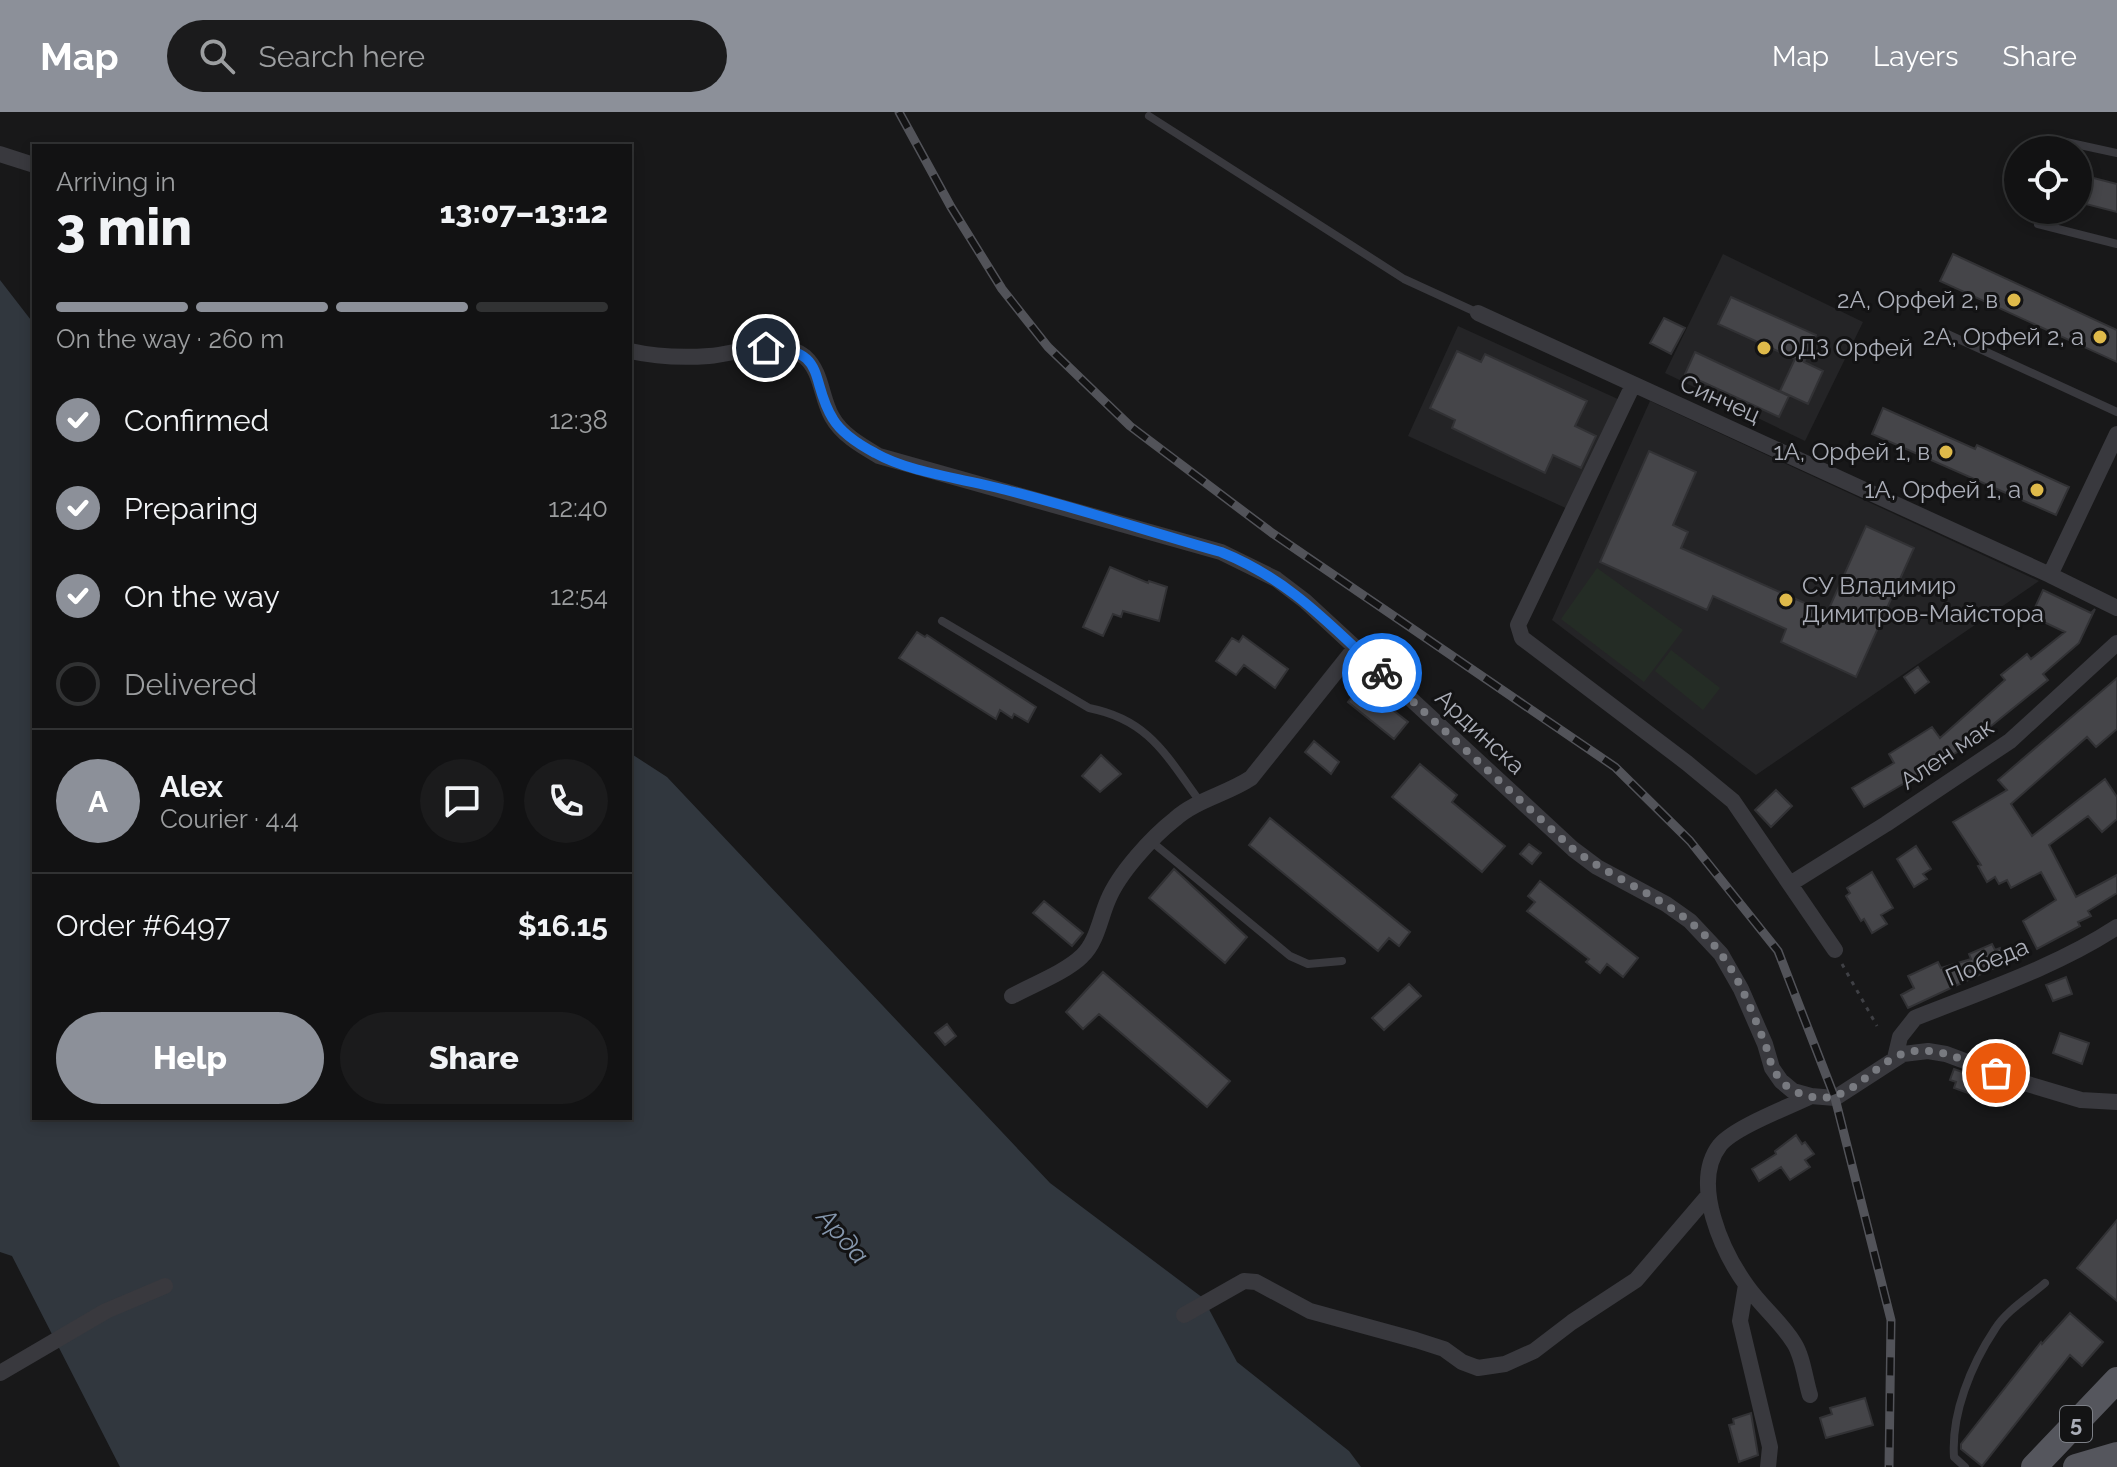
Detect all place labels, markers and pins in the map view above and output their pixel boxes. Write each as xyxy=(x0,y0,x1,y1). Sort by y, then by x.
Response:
place label: 2А, Орфей 2, в xyxy=(1837,285,1998,314)
marker: 2А, Орфей 2, в xyxy=(2005,291,2023,309)
pin xyxy=(732,314,800,382)
place label: 2А, Орфей 2, а xyxy=(1923,322,2084,351)
marker: 2А, Орфей 2, а xyxy=(2091,328,2109,346)
place label: ОДЗ Орфей xyxy=(1780,333,1913,362)
marker: ОДЗ Орфей xyxy=(1755,339,1773,357)
place label: 1А, Орфей 1, в xyxy=(1773,437,1930,466)
marker: 1А, Орфей 1, в xyxy=(1937,443,1955,461)
place label: 1А, Орфей 1, а xyxy=(1864,475,2021,504)
marker: 1А, Орфей 1, а xyxy=(2028,481,2046,499)
place label: СУ Владимир Димитров-Майстора xyxy=(1802,571,2044,628)
marker: СУ Владимир Димитров-Майстора xyxy=(1777,591,1795,609)
pin xyxy=(1962,1039,2030,1107)

